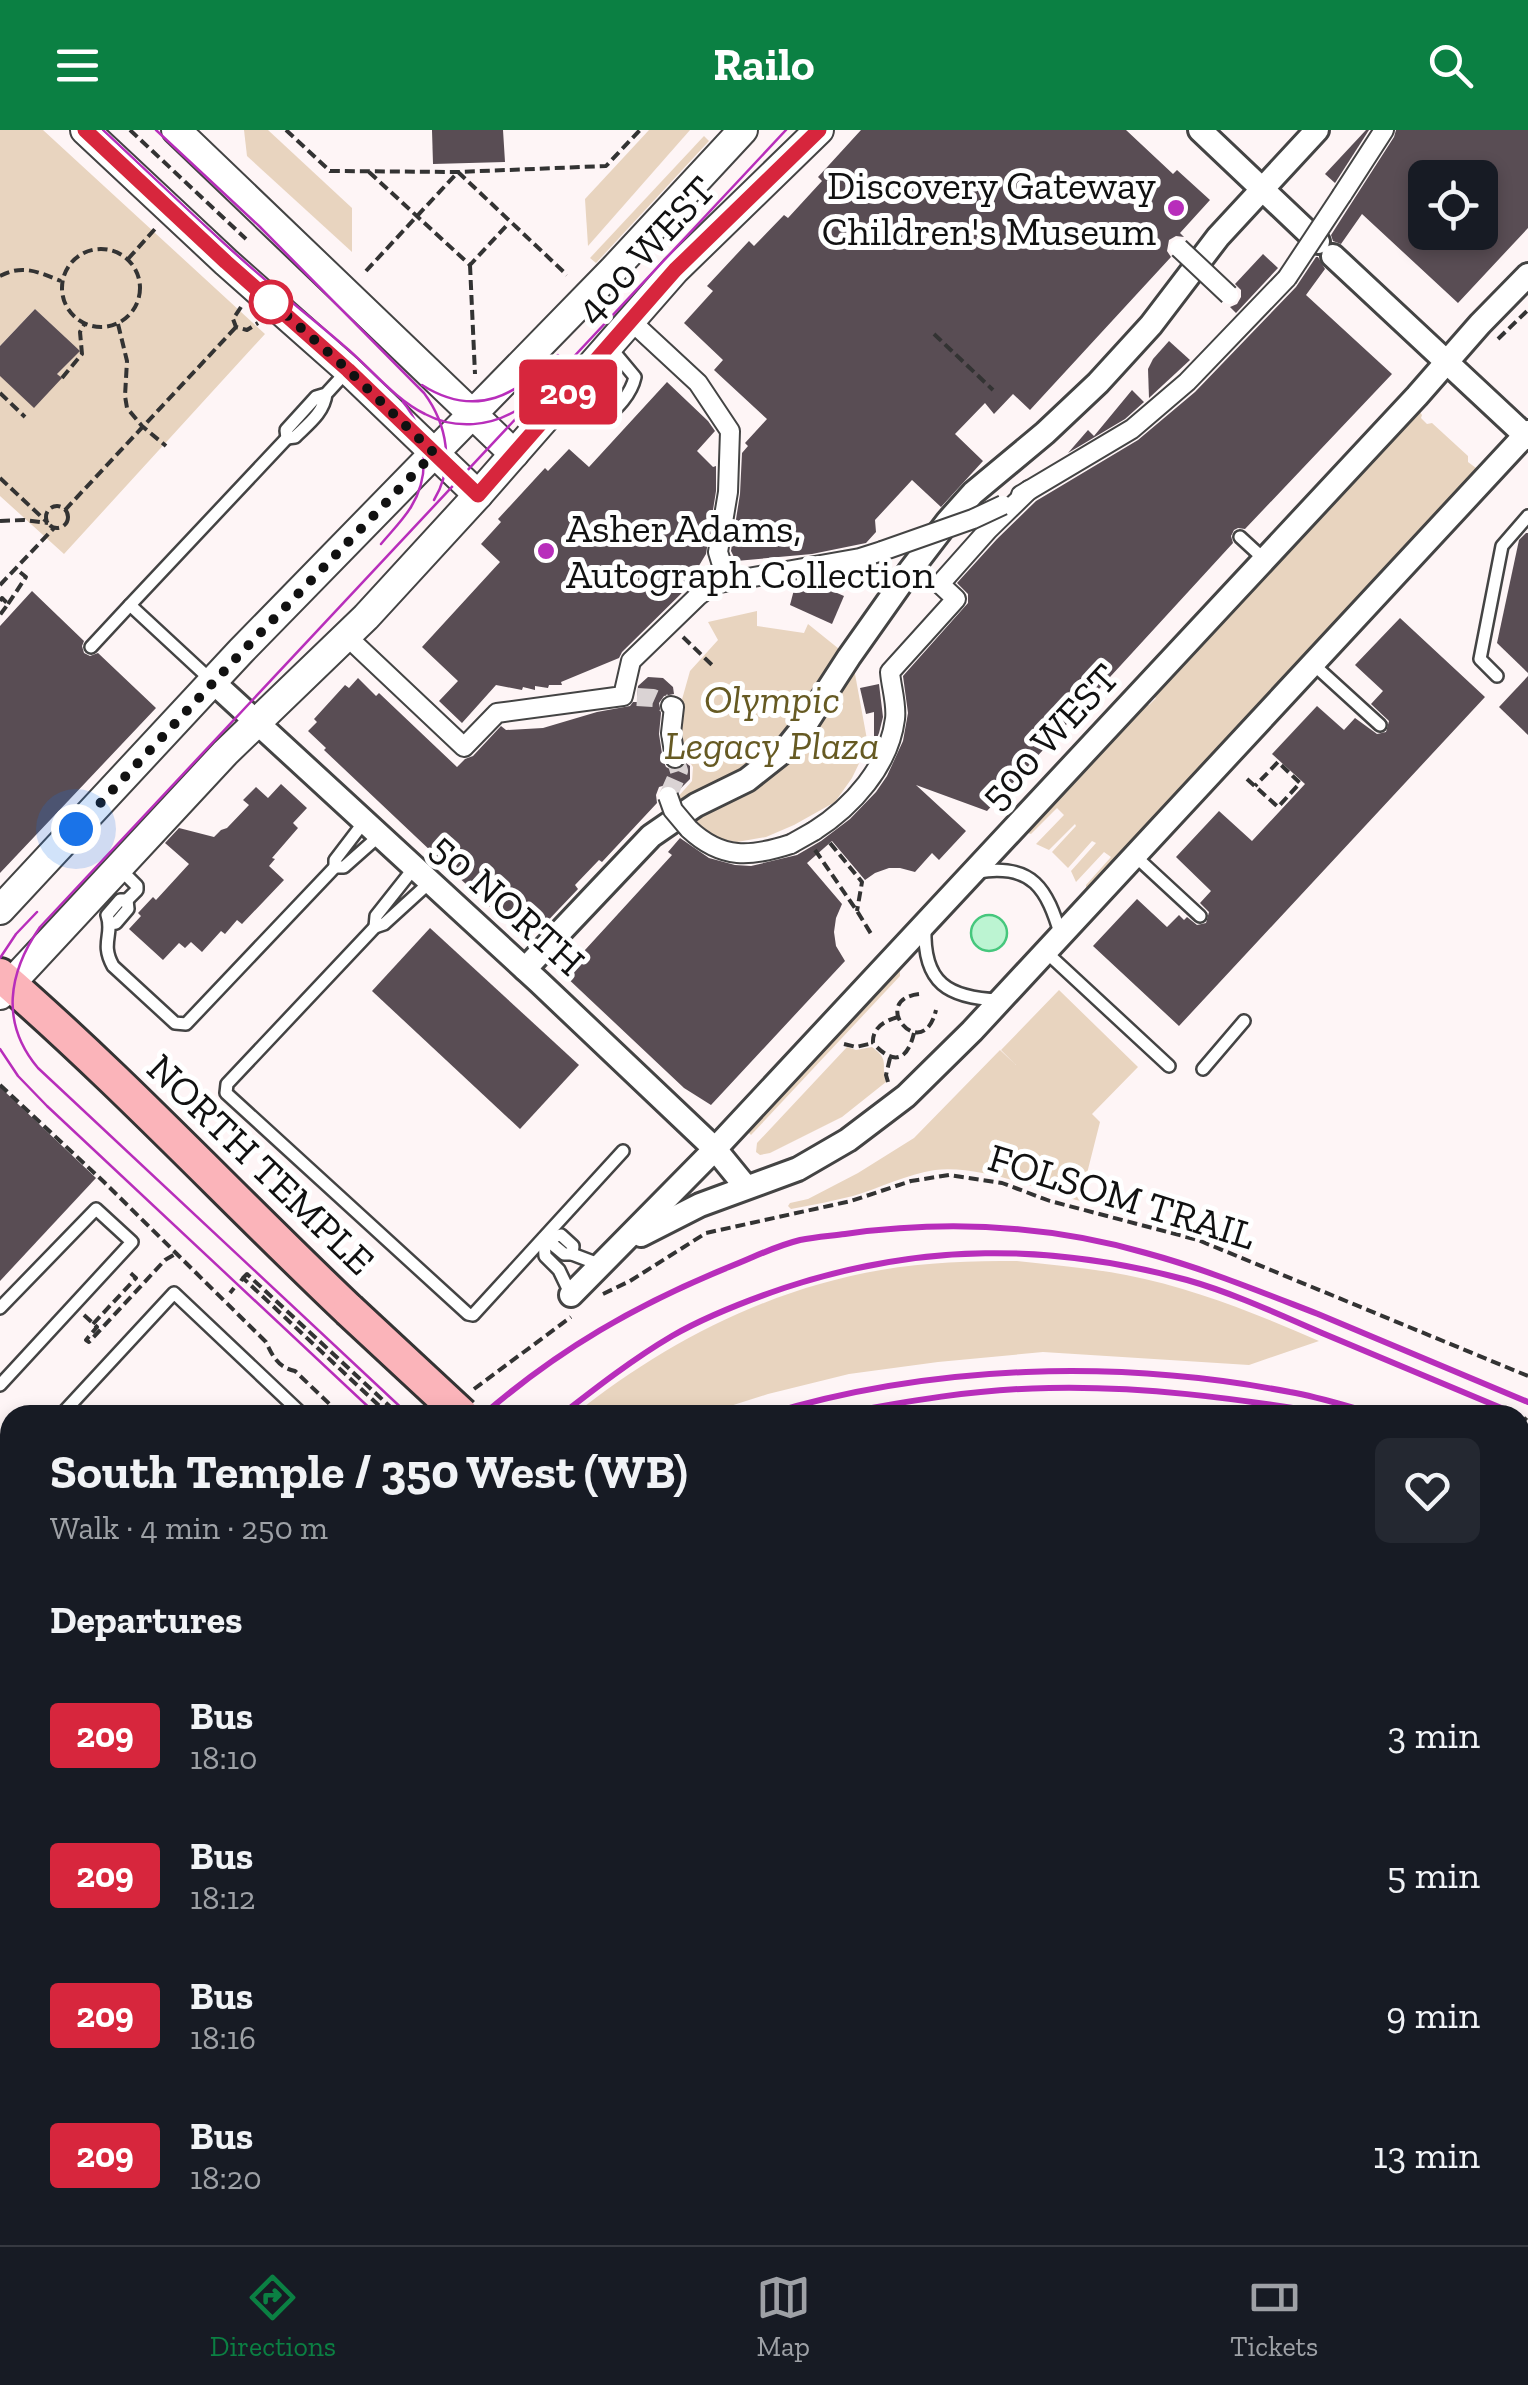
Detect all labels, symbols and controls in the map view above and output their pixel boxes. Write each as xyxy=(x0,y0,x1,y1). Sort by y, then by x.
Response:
icon: menu xyxy=(50,38,105,93)
text: Railo xyxy=(713,38,815,92)
icon: search xyxy=(1423,38,1478,93)
map controls xyxy=(1408,160,1498,250)
button: locate xyxy=(1408,160,1498,250)
place label: Discovery Gateway Children's Museum xyxy=(822,161,1157,255)
street label: 400 WEST xyxy=(565,166,725,332)
marker: Discovery Gateway Children's Museum xyxy=(1165,197,1187,219)
unlabelled marker xyxy=(250,281,292,323)
line badge: 209 xyxy=(510,360,626,424)
text: 209 xyxy=(539,371,597,413)
place label: Asher Adams, Autograph Collection xyxy=(566,504,935,598)
marker: Asher Adams, Autograph Collection xyxy=(535,540,557,562)
street label: 500 WEST xyxy=(970,653,1128,819)
park label: Olympic Legacy Plaza xyxy=(665,675,879,769)
your location xyxy=(51,804,101,854)
street label: 50 NORTH xyxy=(421,823,595,985)
street label: NORTH TEMPLE xyxy=(137,1044,385,1284)
street label: FOLSOM TRAIL xyxy=(983,1133,1261,1259)
button: heart xyxy=(1375,1438,1480,1543)
text: South Temple / 350 West (WB) xyxy=(50,1443,688,1500)
text: Walk · 4 min · 250 m xyxy=(50,1509,328,1547)
text: Departures xyxy=(50,1597,242,1643)
text: Bus xyxy=(190,1693,253,1739)
text: 3 min xyxy=(1388,1712,1480,1758)
text: 209 xyxy=(76,1714,134,1756)
text: 18:10 xyxy=(190,1739,257,1777)
text: Bus xyxy=(190,1833,253,1879)
text: 5 min xyxy=(1387,1852,1480,1898)
text: 209 xyxy=(76,1854,134,1896)
text: 18:12 xyxy=(190,1879,256,1917)
text: Bus xyxy=(190,1973,253,2019)
text: 9 min xyxy=(1386,1992,1480,2038)
text: 209 xyxy=(76,1994,134,2036)
text: 18:16 xyxy=(190,2019,256,2057)
text: Bus xyxy=(190,2113,253,2159)
text: 13 min xyxy=(1373,2132,1480,2178)
text: 209 xyxy=(76,2134,134,2176)
text: 18:20 xyxy=(190,2159,262,2197)
tab: Directions xyxy=(210,2270,336,2363)
tab: Map xyxy=(756,2270,811,2363)
tab: Tickets xyxy=(1230,2270,1318,2363)

